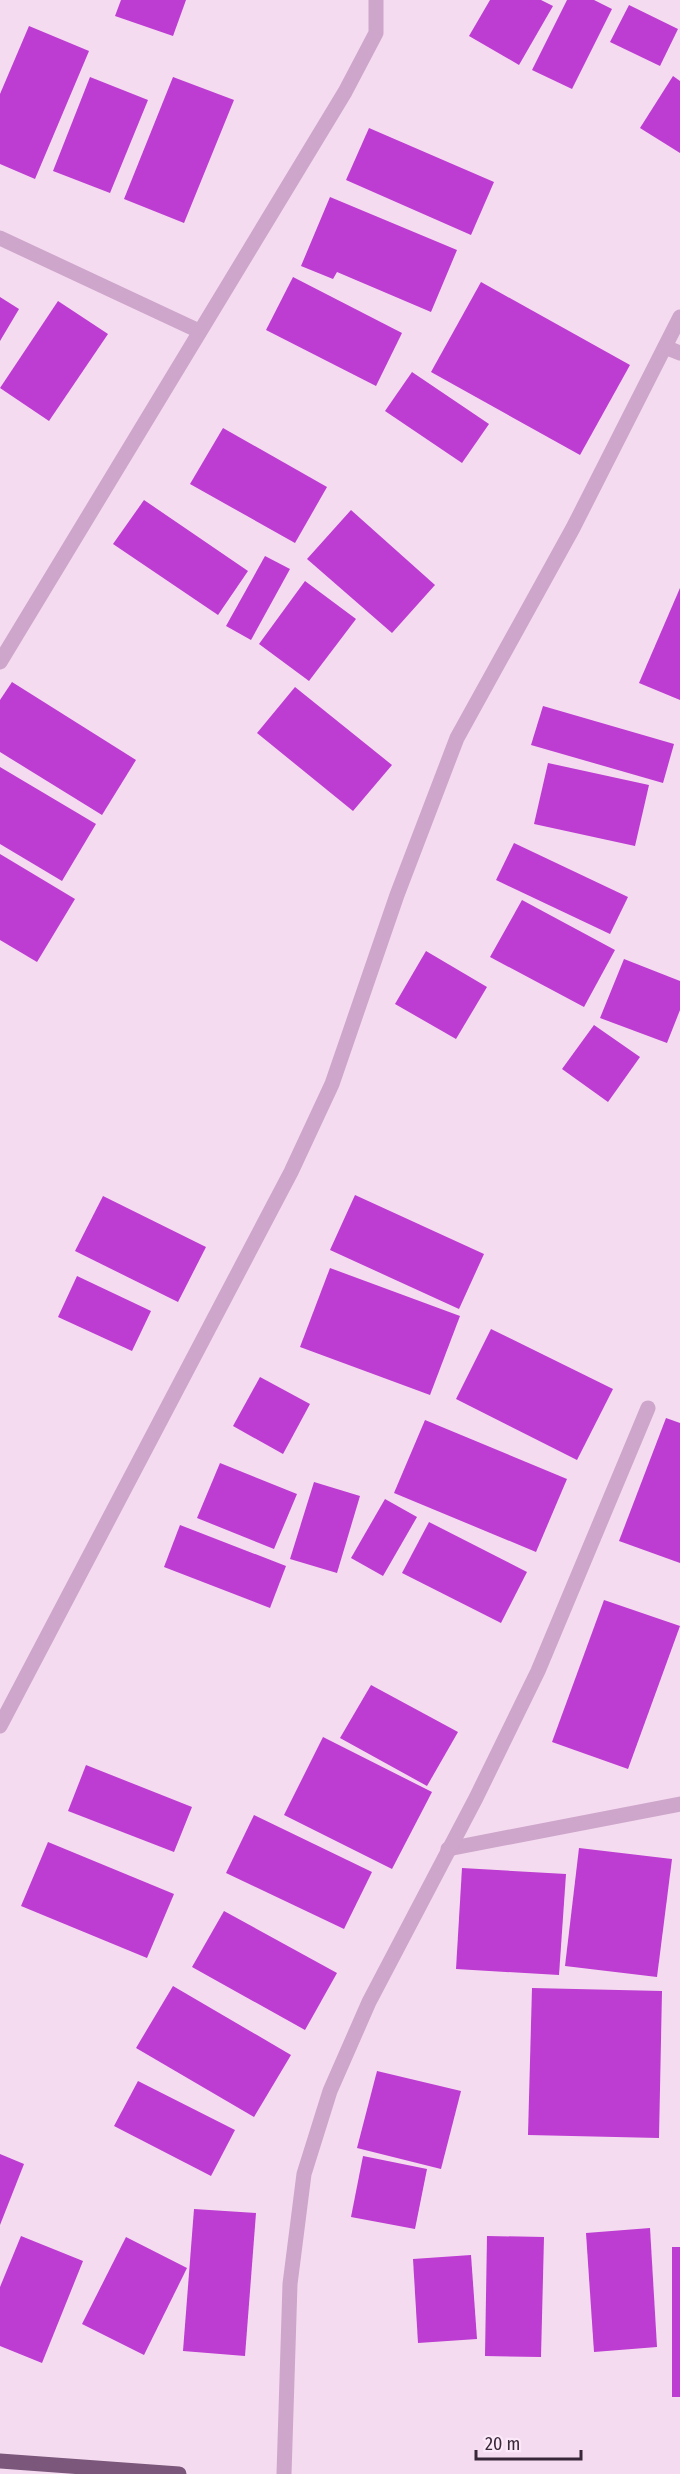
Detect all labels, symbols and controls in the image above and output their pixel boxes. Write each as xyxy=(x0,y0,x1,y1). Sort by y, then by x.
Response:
scale bar xyxy=(476,2423,581,2461)
text: 20 m xyxy=(485,2433,520,2455)

